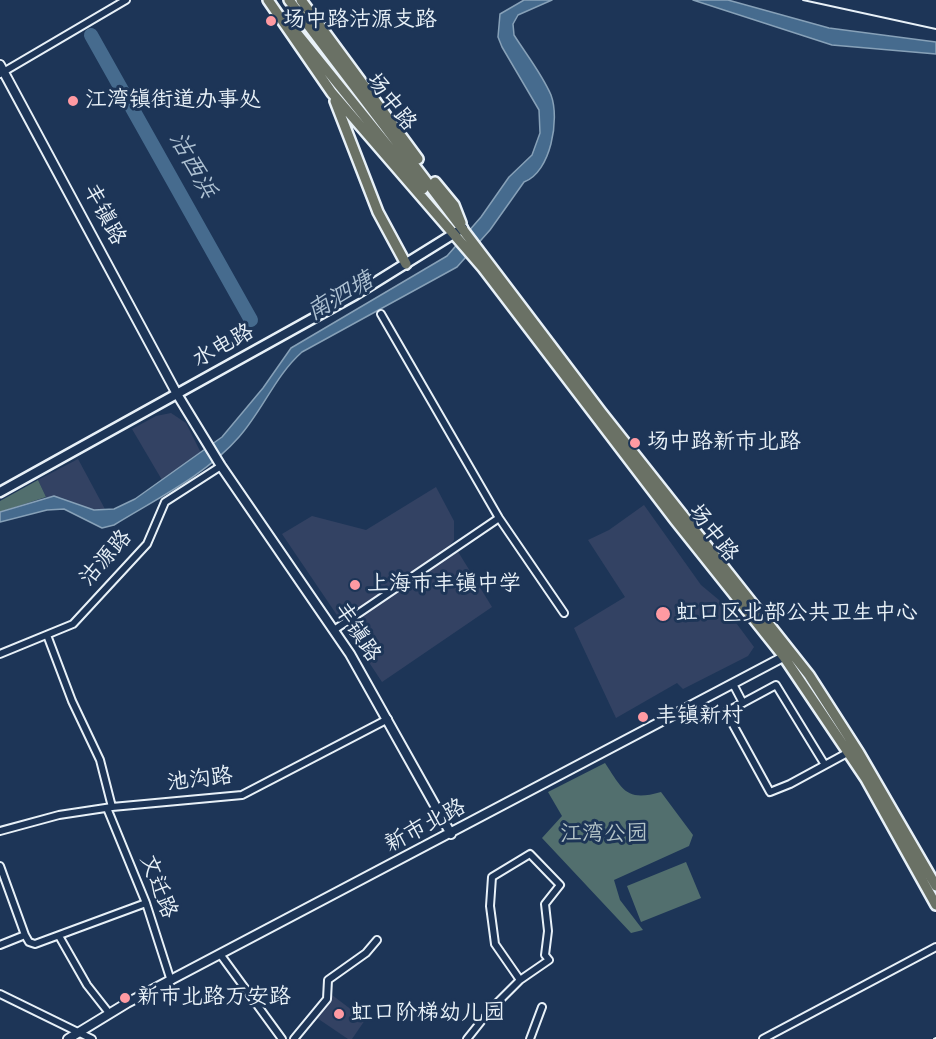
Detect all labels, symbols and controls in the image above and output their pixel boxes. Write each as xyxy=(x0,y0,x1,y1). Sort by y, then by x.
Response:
place label: 场中路沽源支路 xyxy=(283,8,437,34)
marker: 场中路沽源支路 xyxy=(264,14,278,28)
street label: 场中路 xyxy=(359,69,421,137)
place label: 江湾镇街道办事处 xyxy=(85,88,261,114)
marker: 江湾镇街道办事处 xyxy=(66,94,80,108)
water label: 沽西浜 xyxy=(161,128,221,204)
street label: 丰镇路 xyxy=(76,180,130,250)
water label: 南泗塘 xyxy=(303,268,379,328)
street label: 水电路 xyxy=(189,319,259,375)
place label: 场中路新市北路 xyxy=(647,430,801,456)
marker: 场中路新市北路 xyxy=(628,436,642,450)
street label: 场中路 xyxy=(681,500,743,568)
street label: 沽源路 xyxy=(75,525,139,593)
place label: 上海市丰镇中学 xyxy=(367,572,521,598)
marker: 上海市丰镇中学 xyxy=(348,578,362,592)
street label: 丰镇路 xyxy=(327,598,385,668)
place label: 虹口区北部公共卫生中心 xyxy=(676,601,918,627)
marker: 虹口区北部公共卫生中心 xyxy=(654,605,672,623)
place label: 丰镇新村 xyxy=(655,704,743,730)
marker: 丰镇新村 xyxy=(636,710,650,724)
street label: 池沟路 xyxy=(166,764,234,798)
street label: 新市北路 xyxy=(381,795,471,859)
park label: 江湾公园 xyxy=(560,822,648,848)
street label: 文迁路 xyxy=(133,851,181,923)
place label: 新市北路万安路 xyxy=(137,985,291,1011)
marker: 新市北路万安路 xyxy=(118,991,132,1005)
place label: 虹口阶梯幼儿园 xyxy=(351,1001,505,1027)
marker: 虹口阶梯幼儿园 xyxy=(332,1007,346,1021)

